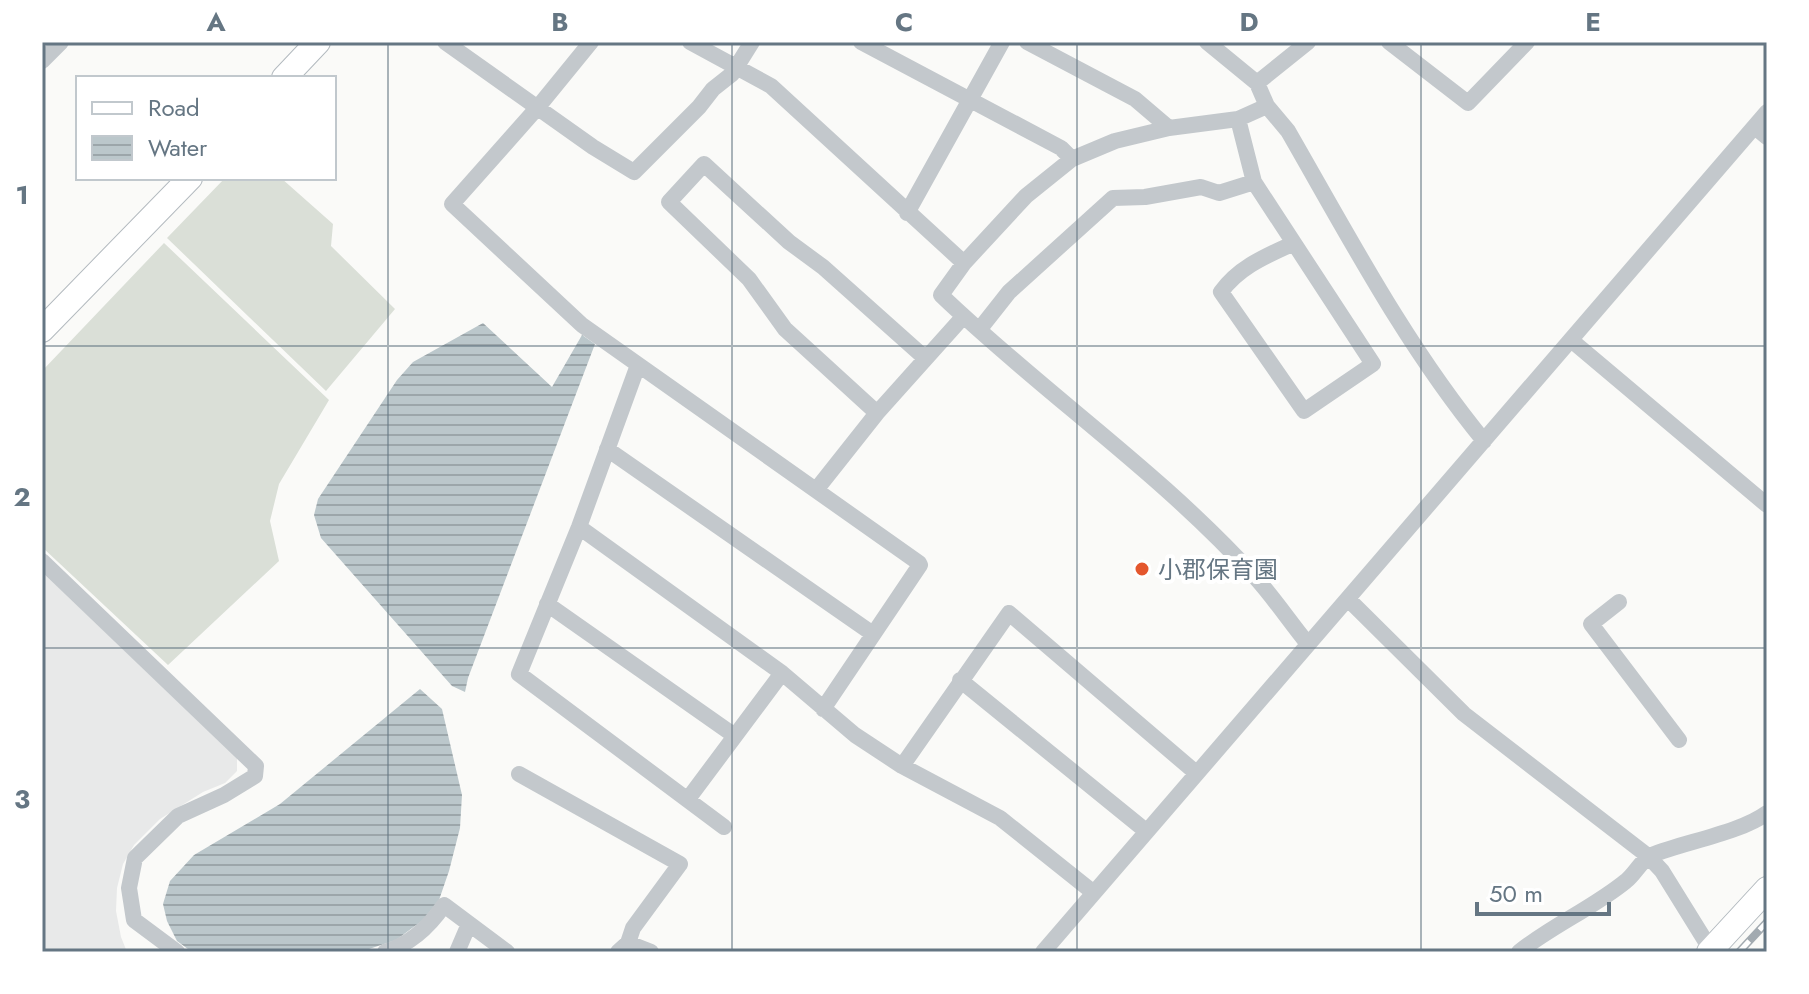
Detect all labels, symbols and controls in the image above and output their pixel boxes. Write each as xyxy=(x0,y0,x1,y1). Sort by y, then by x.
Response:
text: A xyxy=(205,3,226,41)
text: B xyxy=(551,3,569,41)
text: C xyxy=(895,3,913,41)
text: D xyxy=(1239,3,1259,41)
text: E xyxy=(1585,3,1601,41)
legend xyxy=(76,76,336,180)
text: Road xyxy=(148,90,200,125)
text: Water xyxy=(148,130,208,165)
text: 1 xyxy=(15,176,29,214)
text: 2 xyxy=(13,478,31,516)
place label: 小郡保育園 xyxy=(1158,552,1278,587)
marker: 小郡保育園 xyxy=(1133,560,1151,578)
text: 3 xyxy=(14,780,30,818)
scale bar xyxy=(1477,866,1609,916)
text: 50 m xyxy=(1489,876,1543,911)

